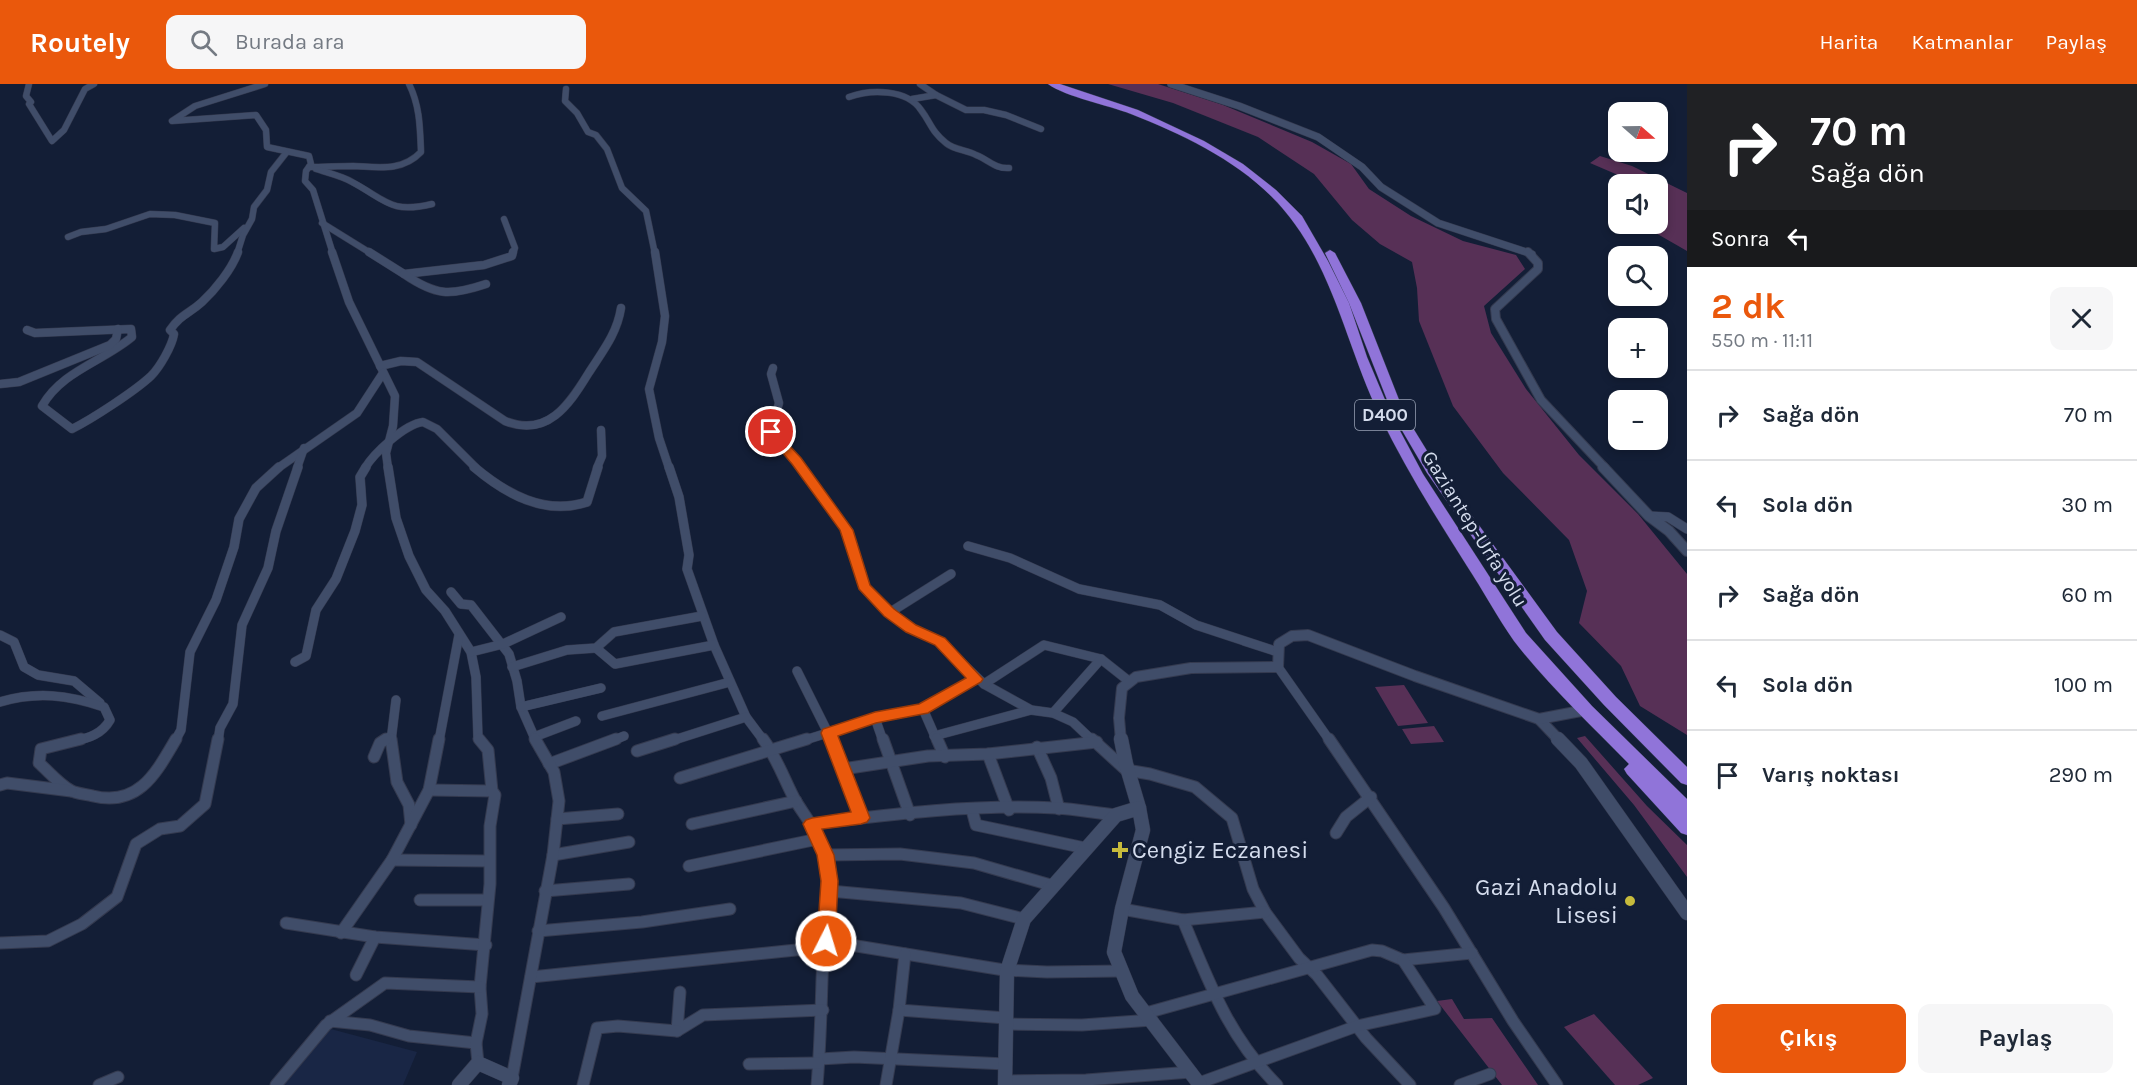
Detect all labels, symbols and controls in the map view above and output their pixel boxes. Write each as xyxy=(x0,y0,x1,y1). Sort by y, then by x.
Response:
search box xyxy=(166,15,586,69)
text: Routely xyxy=(30,26,130,59)
icon: search xyxy=(187,26,220,59)
text: Burada ara xyxy=(235,29,345,55)
text: Harita xyxy=(1820,30,1878,54)
text: Katmanlar xyxy=(1911,30,2013,54)
text: Paylaş xyxy=(2046,30,2107,54)
north arrow xyxy=(1608,102,1668,162)
map controls xyxy=(1608,102,1668,450)
text: 70 m xyxy=(1810,106,1908,156)
icon: right xyxy=(1711,108,1789,186)
text: Sağa dön xyxy=(1810,157,1925,189)
button: sound xyxy=(1608,174,1668,234)
icon: left xyxy=(1782,222,1815,255)
text: Sonra xyxy=(1711,226,1770,252)
button: search xyxy=(1608,246,1668,306)
text: 2 dk xyxy=(1711,285,1785,327)
button: close xyxy=(2050,287,2113,350)
button: + xyxy=(1608,318,1668,378)
text: 550 m · 11:11 xyxy=(1711,329,1813,352)
button: − xyxy=(1608,390,1668,450)
icon: right xyxy=(1711,399,1744,432)
road number: D400 xyxy=(1355,400,1415,430)
text: Sağa dön xyxy=(1762,402,1860,428)
text: 70 m xyxy=(2064,402,2113,428)
pin xyxy=(745,406,796,457)
icon: arrive xyxy=(754,415,787,448)
street label: Gaziantep-Urfa yolu xyxy=(1418,447,1532,611)
icon: left xyxy=(1711,489,1744,522)
text: Sola dön xyxy=(1762,492,1853,518)
text: 30 m xyxy=(2061,492,2113,518)
icon: right xyxy=(1711,579,1744,612)
text: Sağa dön xyxy=(1762,582,1860,608)
text: 60 m xyxy=(2062,582,2113,608)
icon: left xyxy=(1711,669,1744,702)
text: Sola dön xyxy=(1762,672,1853,698)
text: 100 m xyxy=(2054,672,2113,698)
icon: arrive xyxy=(1711,759,1744,792)
text: Varış noktası xyxy=(1762,762,1900,788)
text: 290 m xyxy=(2049,762,2113,788)
place label: Cengiz Eczanesi xyxy=(1132,836,1308,864)
marker: Cengiz Eczanesi xyxy=(1113,843,1127,857)
place label: Gazi Anadolu Lisesi xyxy=(1475,873,1618,929)
marker: Gazi Anadolu Lisesi xyxy=(1623,894,1637,908)
position arrow xyxy=(794,909,858,973)
button: Çıkış xyxy=(1711,1004,1906,1073)
button: Paylaş xyxy=(1918,1004,2113,1073)

